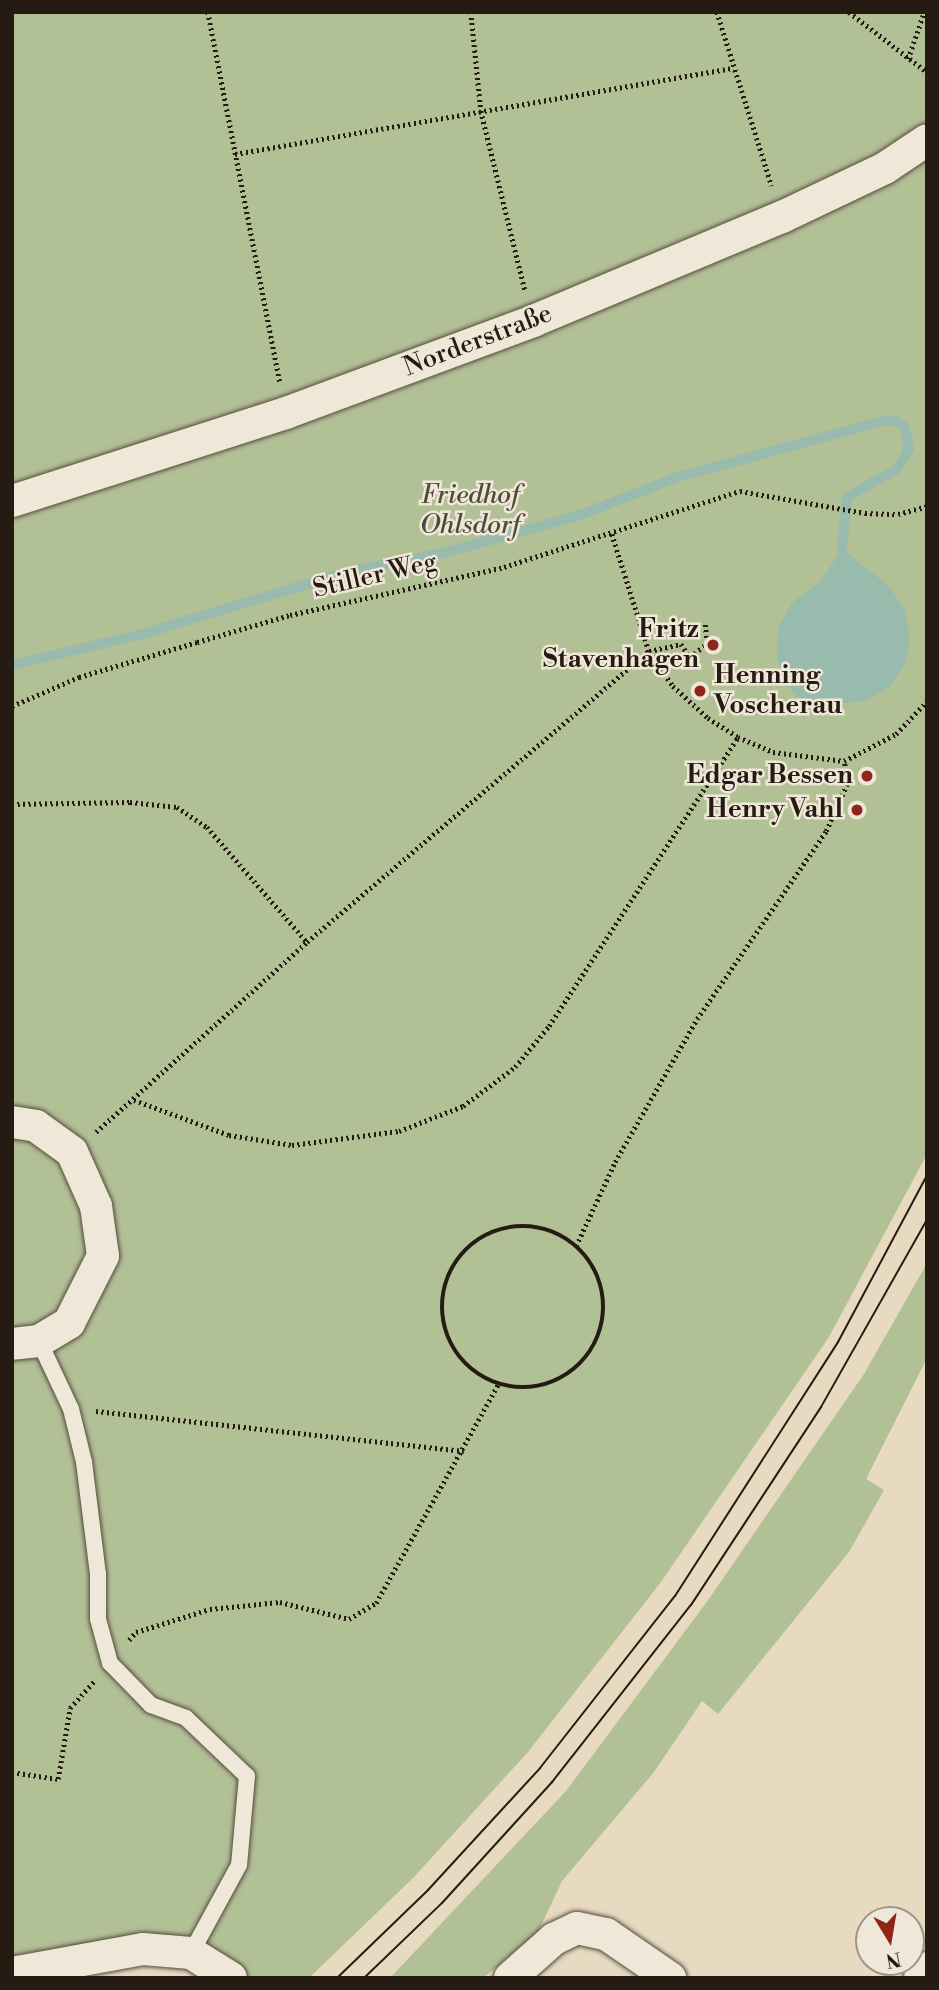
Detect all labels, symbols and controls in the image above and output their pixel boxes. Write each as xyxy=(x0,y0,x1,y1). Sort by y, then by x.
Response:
street label: Norderstraße xyxy=(399,298,557,384)
park label: Friedhof Ohlsdorf xyxy=(420,480,520,542)
street label: Stiller Weg xyxy=(310,547,440,605)
place label: Fritz Stavenhagen xyxy=(543,614,699,676)
marker: Fritz Stavenhagen xyxy=(705,637,721,653)
place label: Henning Voscherau xyxy=(714,660,842,722)
marker: Henning Voscherau xyxy=(692,683,708,699)
place label: Edgar Bessen xyxy=(686,760,853,792)
marker: Edgar Bessen xyxy=(859,768,875,784)
place label: Henry Vahl xyxy=(706,794,843,826)
marker: Henry Vahl xyxy=(849,802,865,818)
north arrow xyxy=(855,1906,925,1976)
text: N xyxy=(884,1946,903,1973)

